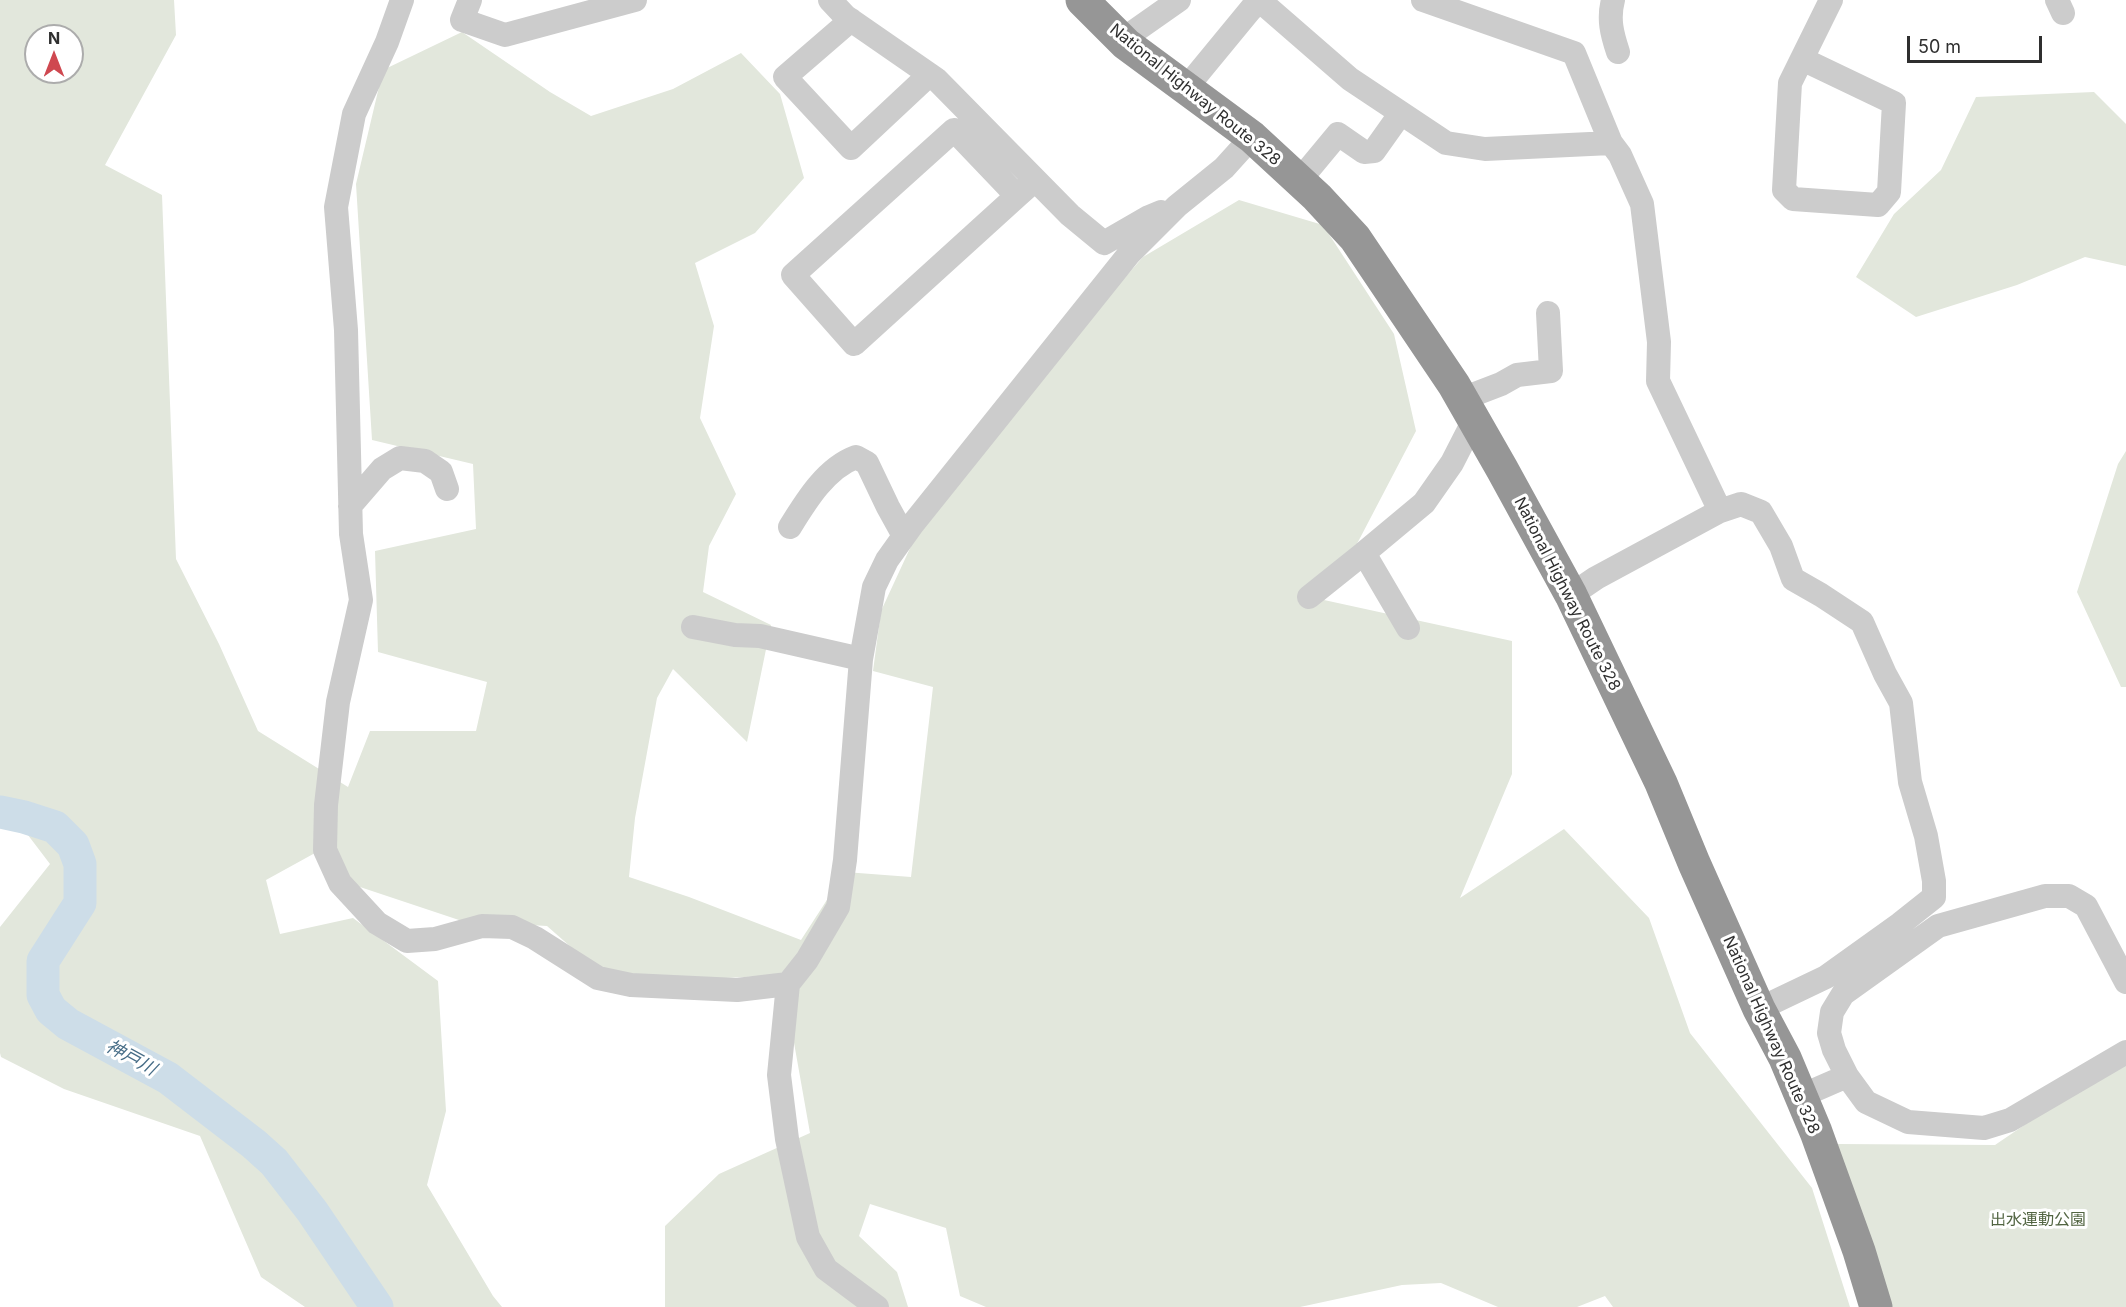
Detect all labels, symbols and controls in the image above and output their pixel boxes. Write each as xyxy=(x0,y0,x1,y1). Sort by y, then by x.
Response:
street label: National Highway Route 328 xyxy=(1106,20,1284,170)
north arrow xyxy=(24,24,84,84)
scale bar xyxy=(1910,24,2045,62)
text: N xyxy=(48,28,60,48)
text: 50 m xyxy=(1918,36,1961,57)
street label: National Highway Route 328 xyxy=(1510,494,1624,694)
street label: National Highway Route 328 xyxy=(1719,933,1823,1137)
water label: 神戸川 xyxy=(102,1035,160,1081)
park label: 出水運動公園 xyxy=(1990,1210,2086,1230)

